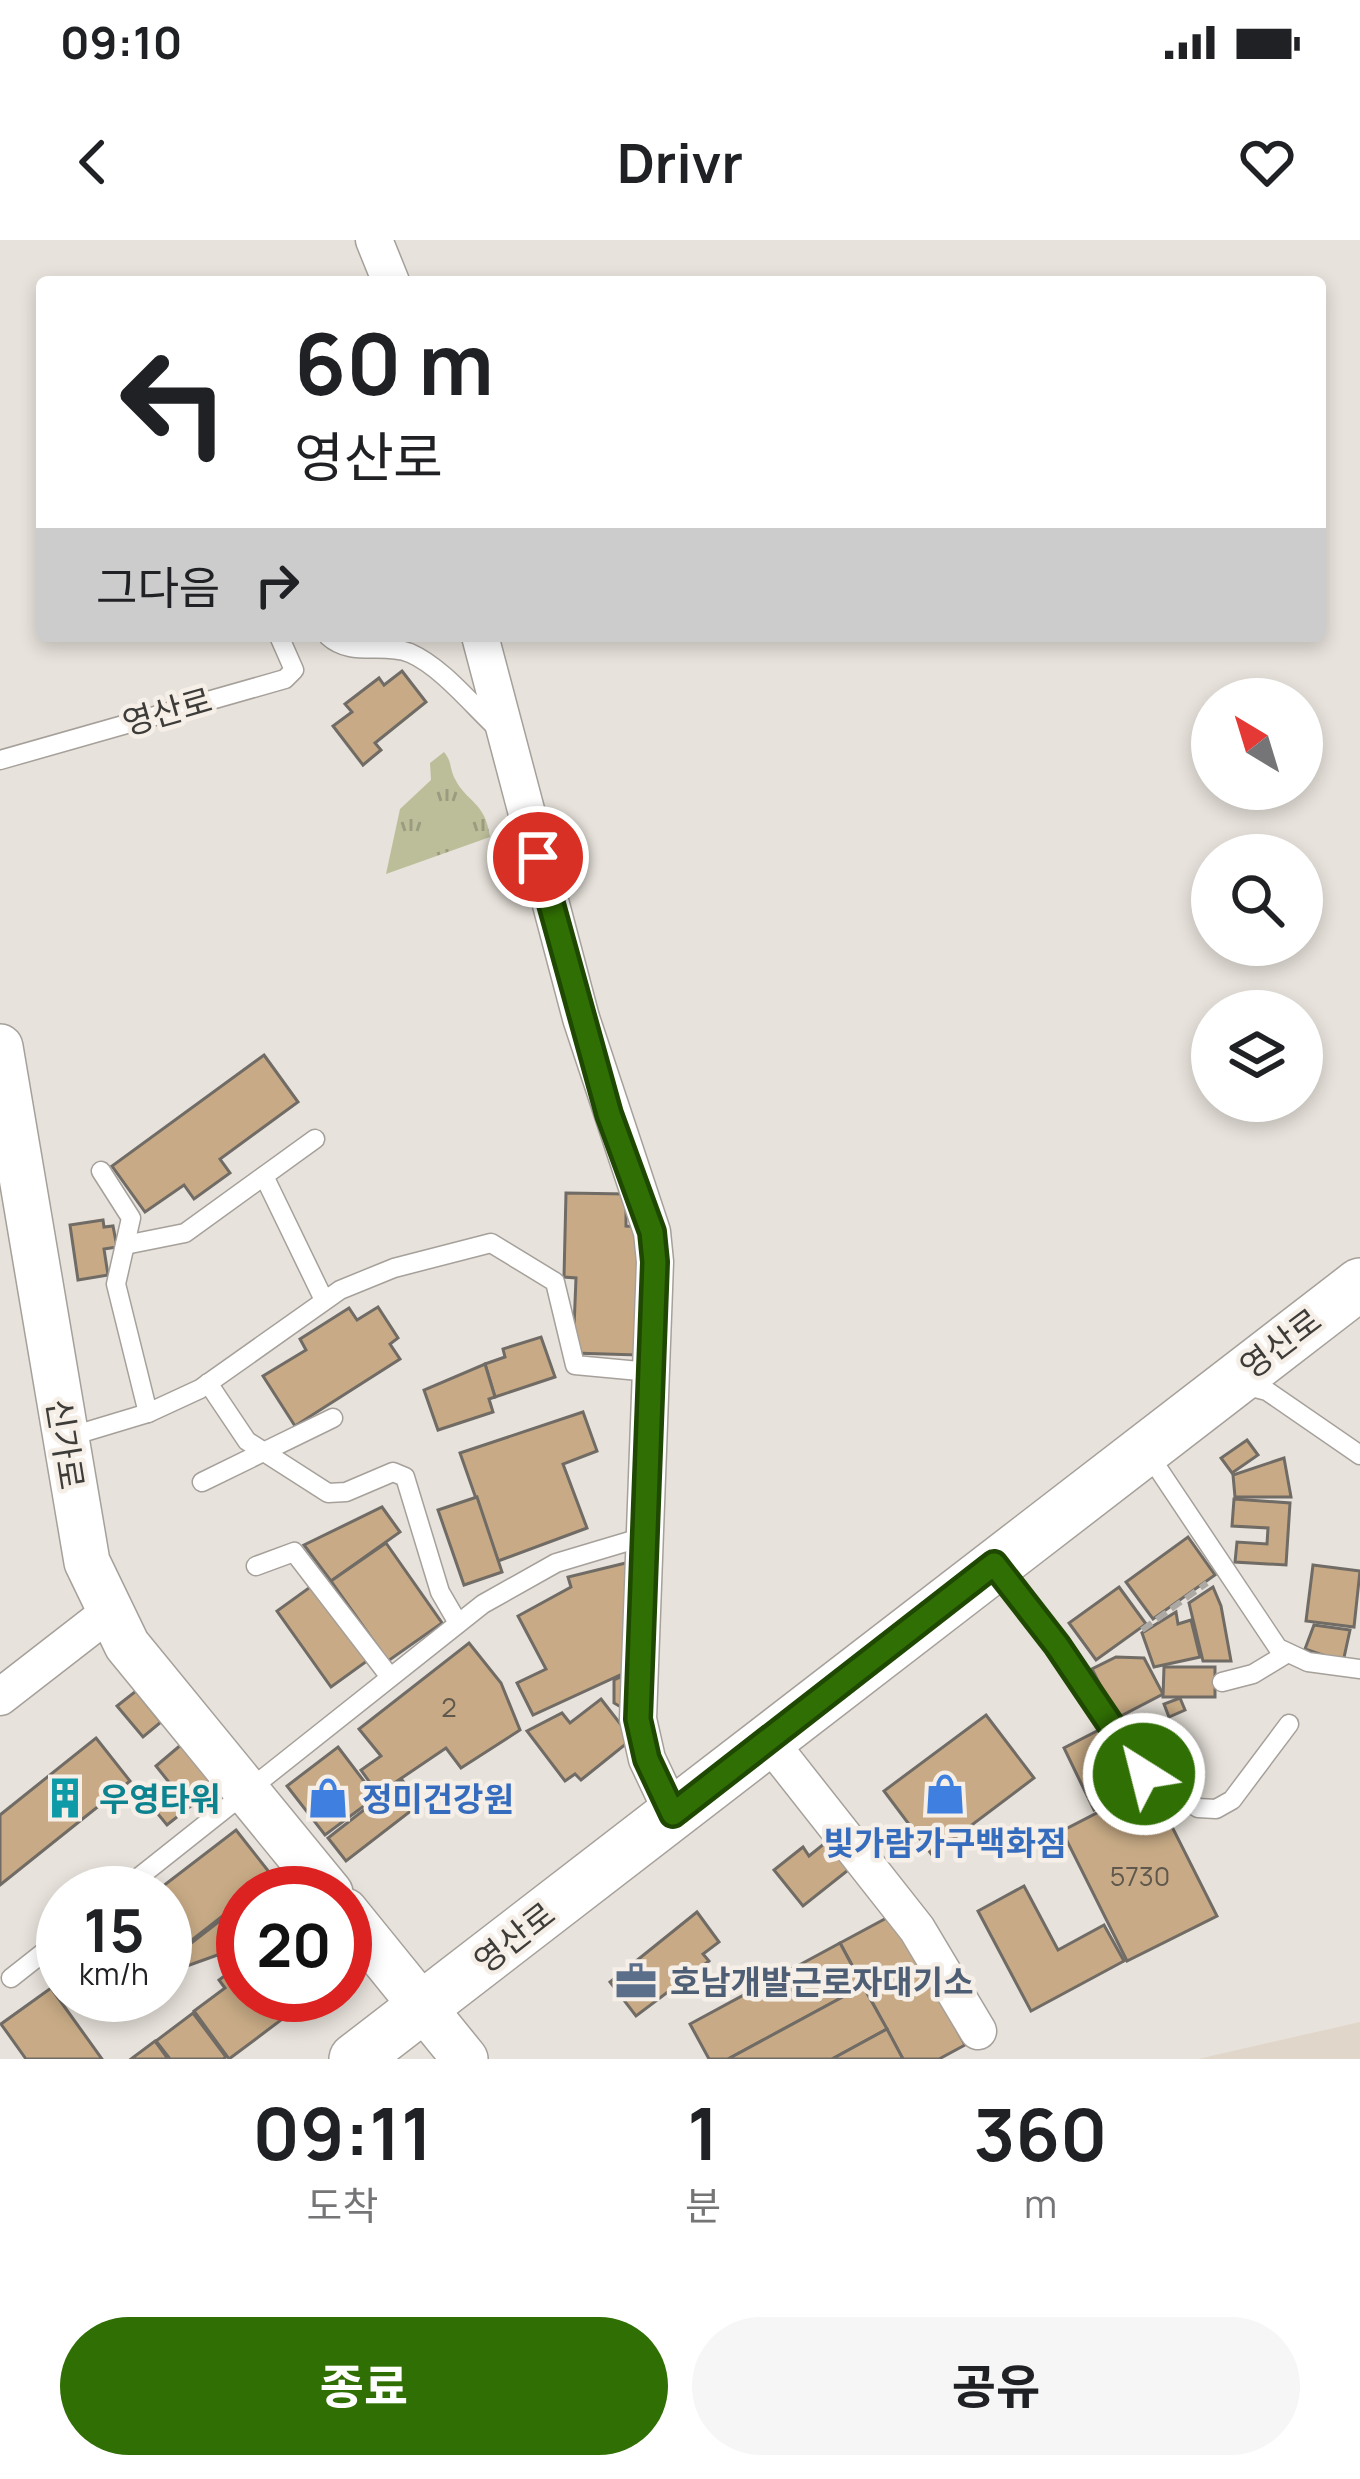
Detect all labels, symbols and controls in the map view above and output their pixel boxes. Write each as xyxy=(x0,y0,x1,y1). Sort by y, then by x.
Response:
text: 09:10 xyxy=(60,11,182,73)
text: Drivr xyxy=(617,125,743,199)
icon: back xyxy=(60,129,126,195)
icon: heart xyxy=(1234,129,1300,195)
text: 60 m xyxy=(294,305,494,420)
icon: left xyxy=(96,324,252,480)
text: 영산로 xyxy=(294,419,443,493)
icon: right xyxy=(244,552,310,618)
text: 그다음 xyxy=(96,556,220,618)
street label: 영산로 xyxy=(117,677,217,745)
north arrow xyxy=(1191,678,1323,810)
map controls xyxy=(1191,678,1323,1122)
pin xyxy=(487,806,589,908)
icon: arrive xyxy=(505,824,571,890)
button: search xyxy=(1191,834,1323,966)
button: layers xyxy=(1191,990,1323,1122)
street label: 영산로 xyxy=(1230,1298,1330,1388)
street label: 신가로 xyxy=(37,1395,95,1493)
house number: 2 xyxy=(441,1688,457,1725)
position arrow xyxy=(1081,1711,1207,1837)
shop icon: 빛가람가구백화점 xyxy=(922,1771,968,1817)
building icon: 우영타워 xyxy=(42,1775,88,1821)
shop icon: 정미건강원 xyxy=(305,1775,351,1821)
place label: 우영타워 xyxy=(99,1776,220,1821)
place label: 정미건강원 xyxy=(362,1776,514,1821)
place label: 빛가람가구백화점 xyxy=(824,1820,1066,1865)
house number: 5730 xyxy=(1110,1857,1170,1894)
speed limit sign: 20 xyxy=(216,1866,372,2022)
text: 15 xyxy=(83,1888,145,1970)
street label: 영산로 xyxy=(464,1891,564,1983)
text: km/h xyxy=(79,1953,149,1994)
office icon: 호남개발근로자대기소 xyxy=(613,1958,659,2004)
place label: 호남개발근로자대기소 xyxy=(670,1959,974,2004)
text: 09:11 xyxy=(253,2083,432,2182)
text: 1 xyxy=(687,2083,719,2182)
text: 360 xyxy=(973,2084,1107,2183)
text: m xyxy=(1024,2176,1057,2230)
text: 도착 xyxy=(307,2178,378,2232)
text: 분 xyxy=(685,2178,721,2232)
button: 종료 xyxy=(60,2317,668,2455)
button: 공유 xyxy=(692,2317,1300,2455)

